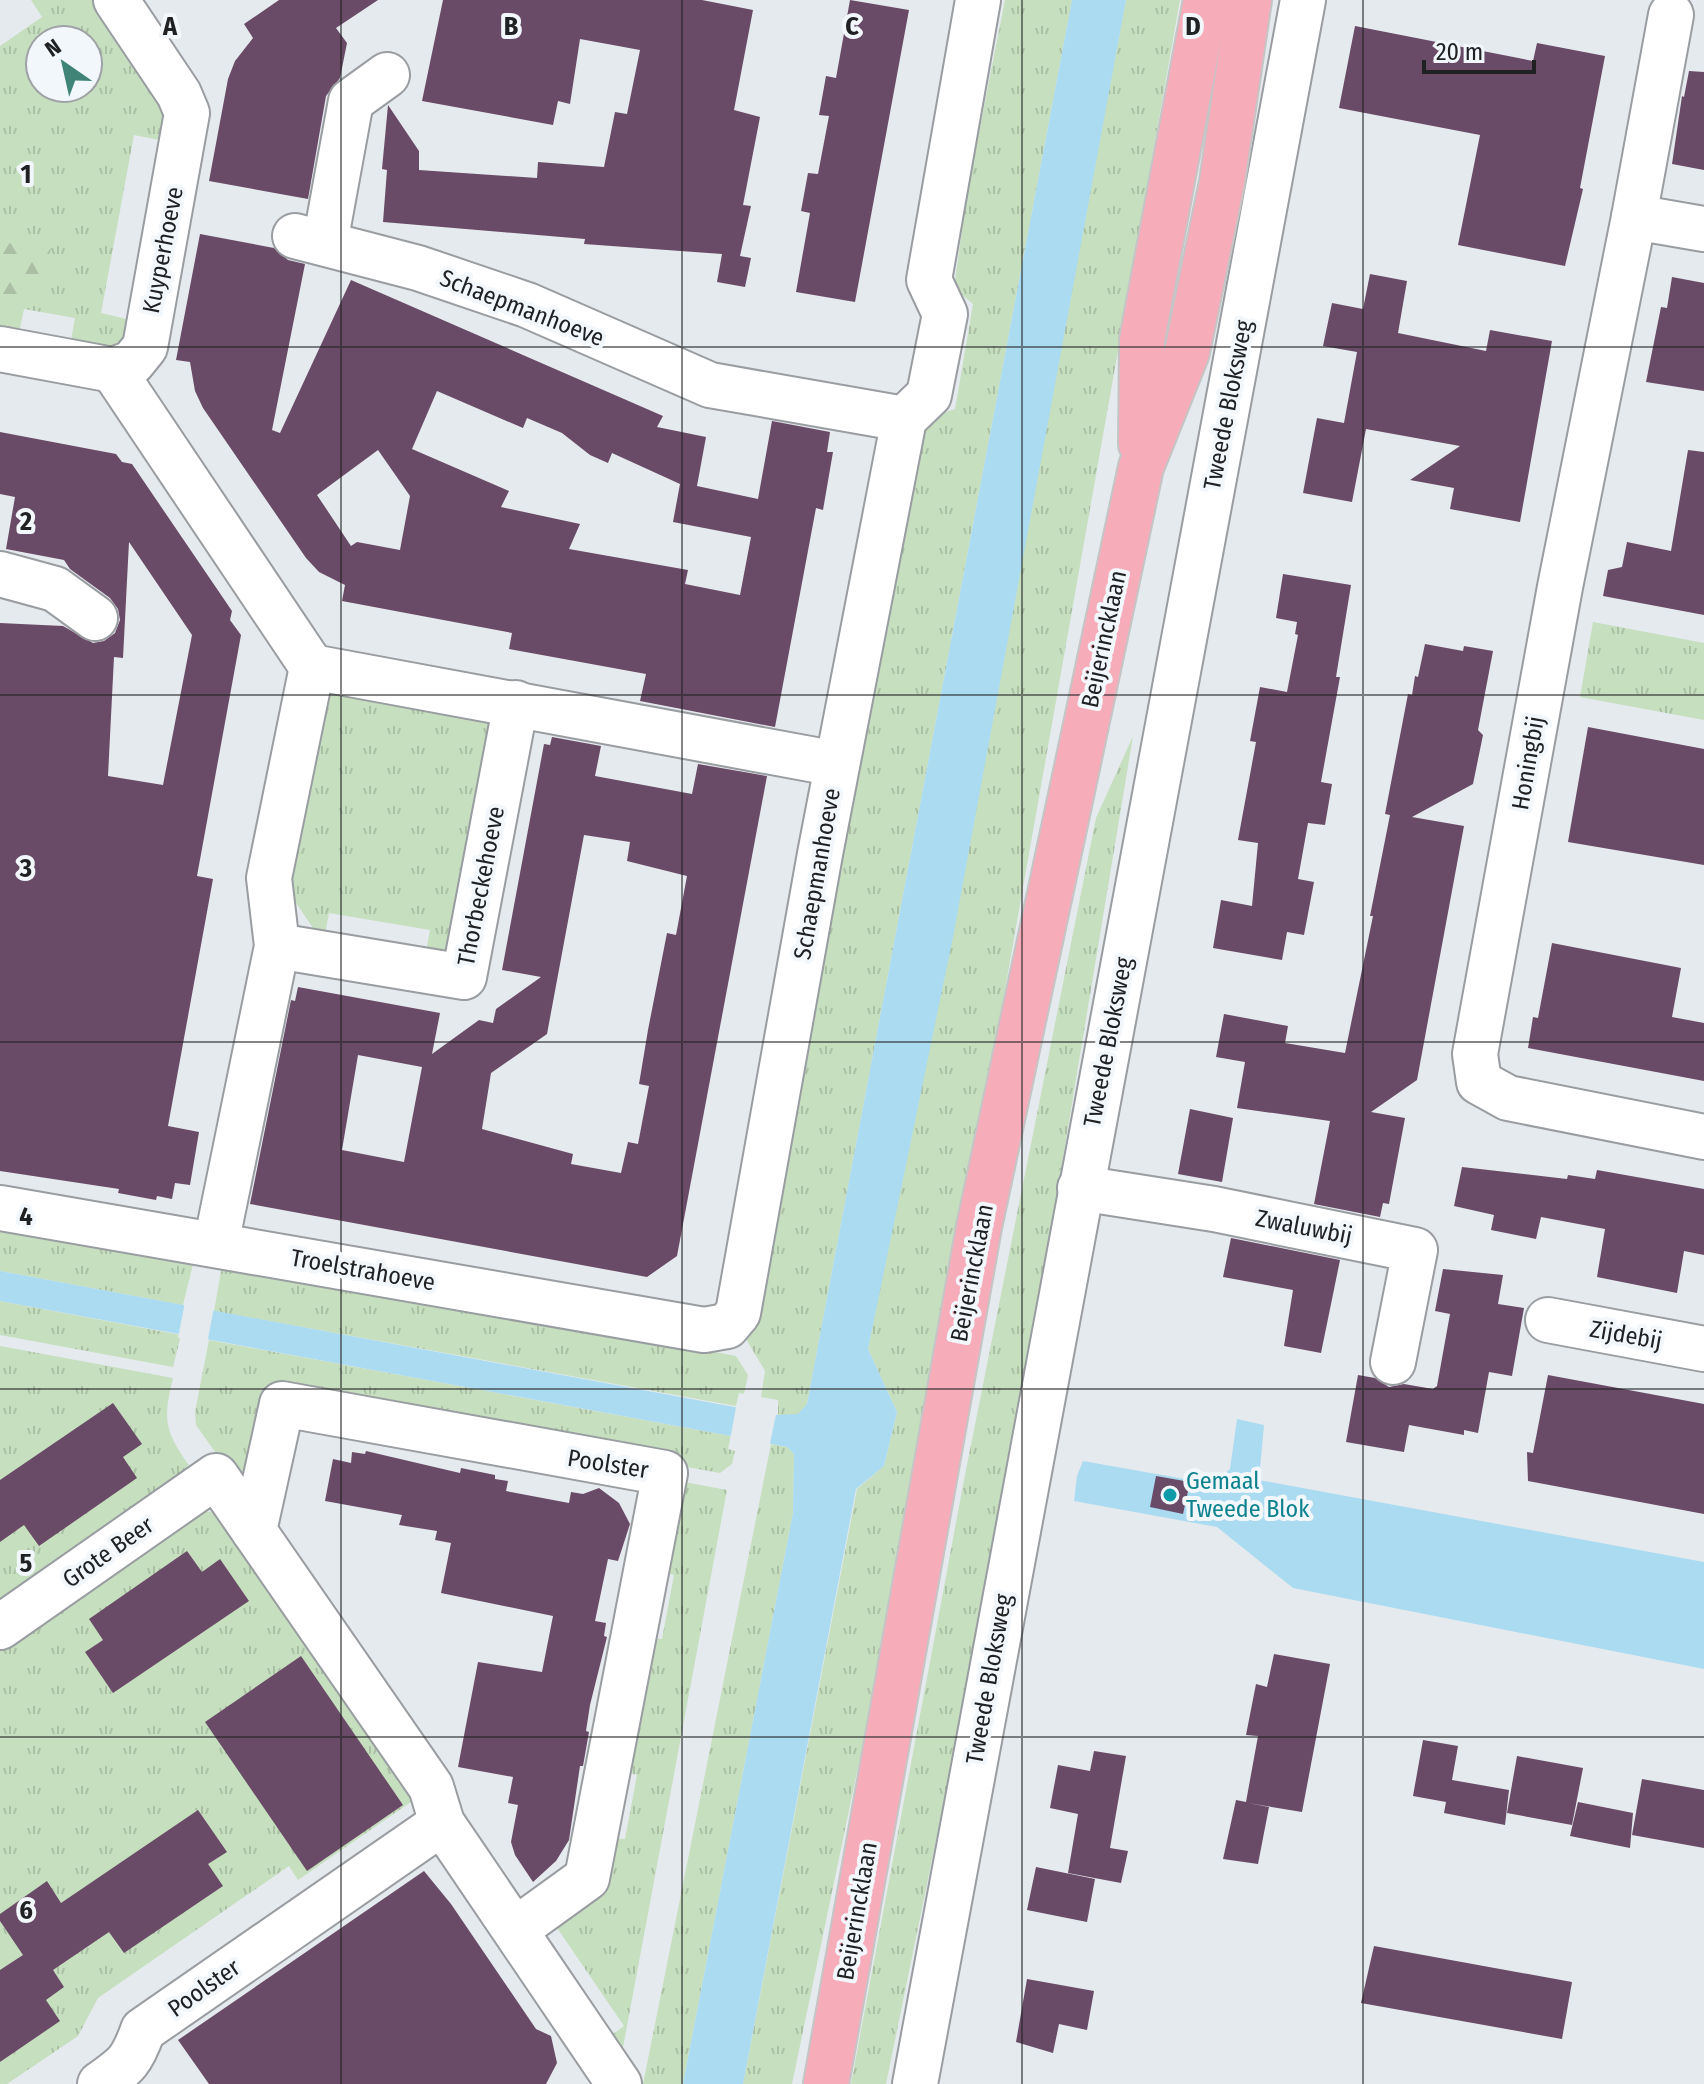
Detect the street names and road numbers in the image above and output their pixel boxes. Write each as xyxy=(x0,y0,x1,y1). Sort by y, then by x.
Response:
street label: Kuyperhoeve xyxy=(137,184,189,316)
street label: Schaepmanhoeve xyxy=(436,264,608,352)
street label: Tweede Bloksweg xyxy=(1198,317,1258,492)
street label: Beijerincklaan xyxy=(1076,568,1132,710)
street label: Honingbij xyxy=(1506,714,1550,812)
street label: Schaepmanhoeve xyxy=(788,786,846,962)
street label: Thorbeckehoeve xyxy=(452,804,510,968)
street label: Tweede Bloksweg xyxy=(1078,954,1138,1129)
street label: Beijerincklaan xyxy=(945,1202,999,1344)
street label: Zwaluwbij xyxy=(1253,1204,1355,1250)
street label: Troelstrahoeve xyxy=(289,1244,437,1296)
street label: Zijdebij xyxy=(1588,1315,1664,1355)
street label: Poolster xyxy=(566,1444,651,1484)
street label: Grote Beer xyxy=(57,1510,159,1593)
street label: Tweede Bloksweg xyxy=(960,1591,1018,1766)
street label: Beijerincklaan xyxy=(831,1840,883,1982)
street label: Poolster xyxy=(163,1953,246,2023)

